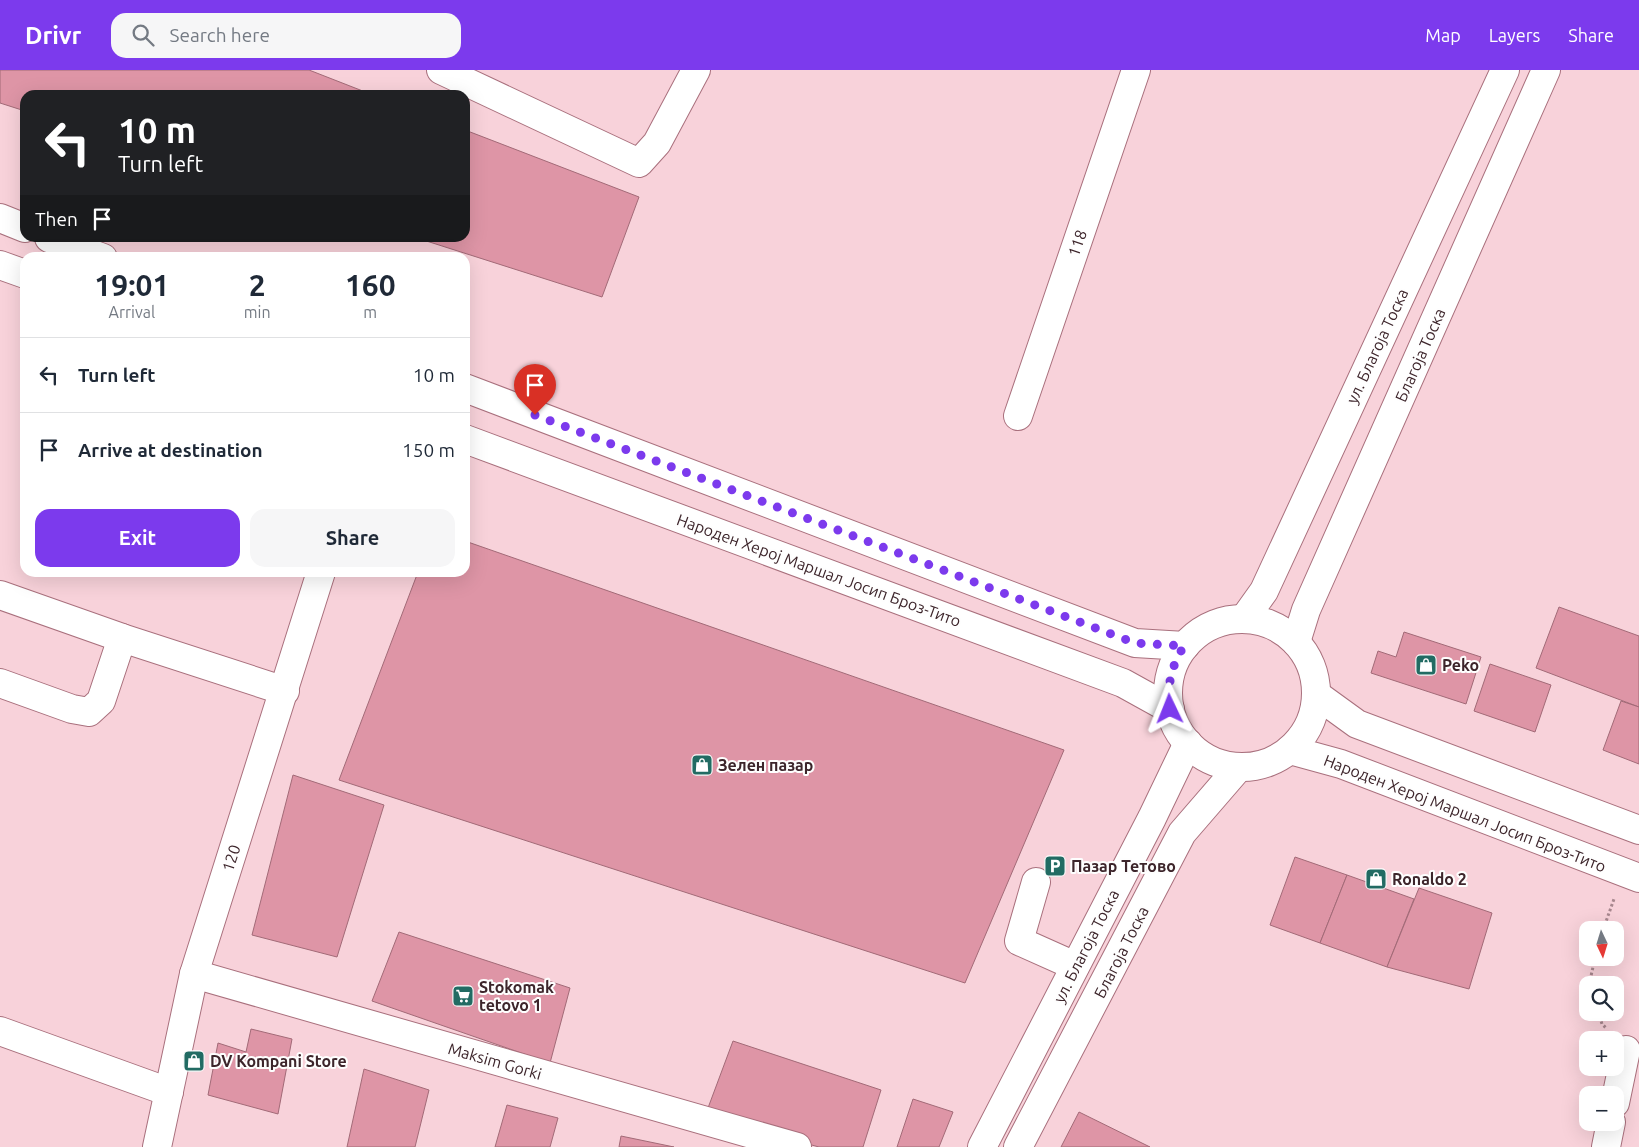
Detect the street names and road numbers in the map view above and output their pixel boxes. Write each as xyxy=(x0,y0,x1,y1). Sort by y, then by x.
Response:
street label: 118 xyxy=(1064,227,1090,259)
street label: ул. Благоја Тоска xyxy=(1342,286,1412,406)
street label: Благоја Тоска xyxy=(1391,305,1449,405)
street label: Народен Херој Маршал Јосип Броз-Тито xyxy=(675,510,963,630)
street label: Народен Херој Маршал Јосип Броз-Тито xyxy=(1321,751,1609,875)
street label: 120 xyxy=(218,842,244,874)
street label: ул. Благоја Тоска xyxy=(1049,886,1123,1006)
street label: Благоја Тоска xyxy=(1090,903,1152,1001)
street label: Maksim Gorki xyxy=(446,1039,544,1083)

